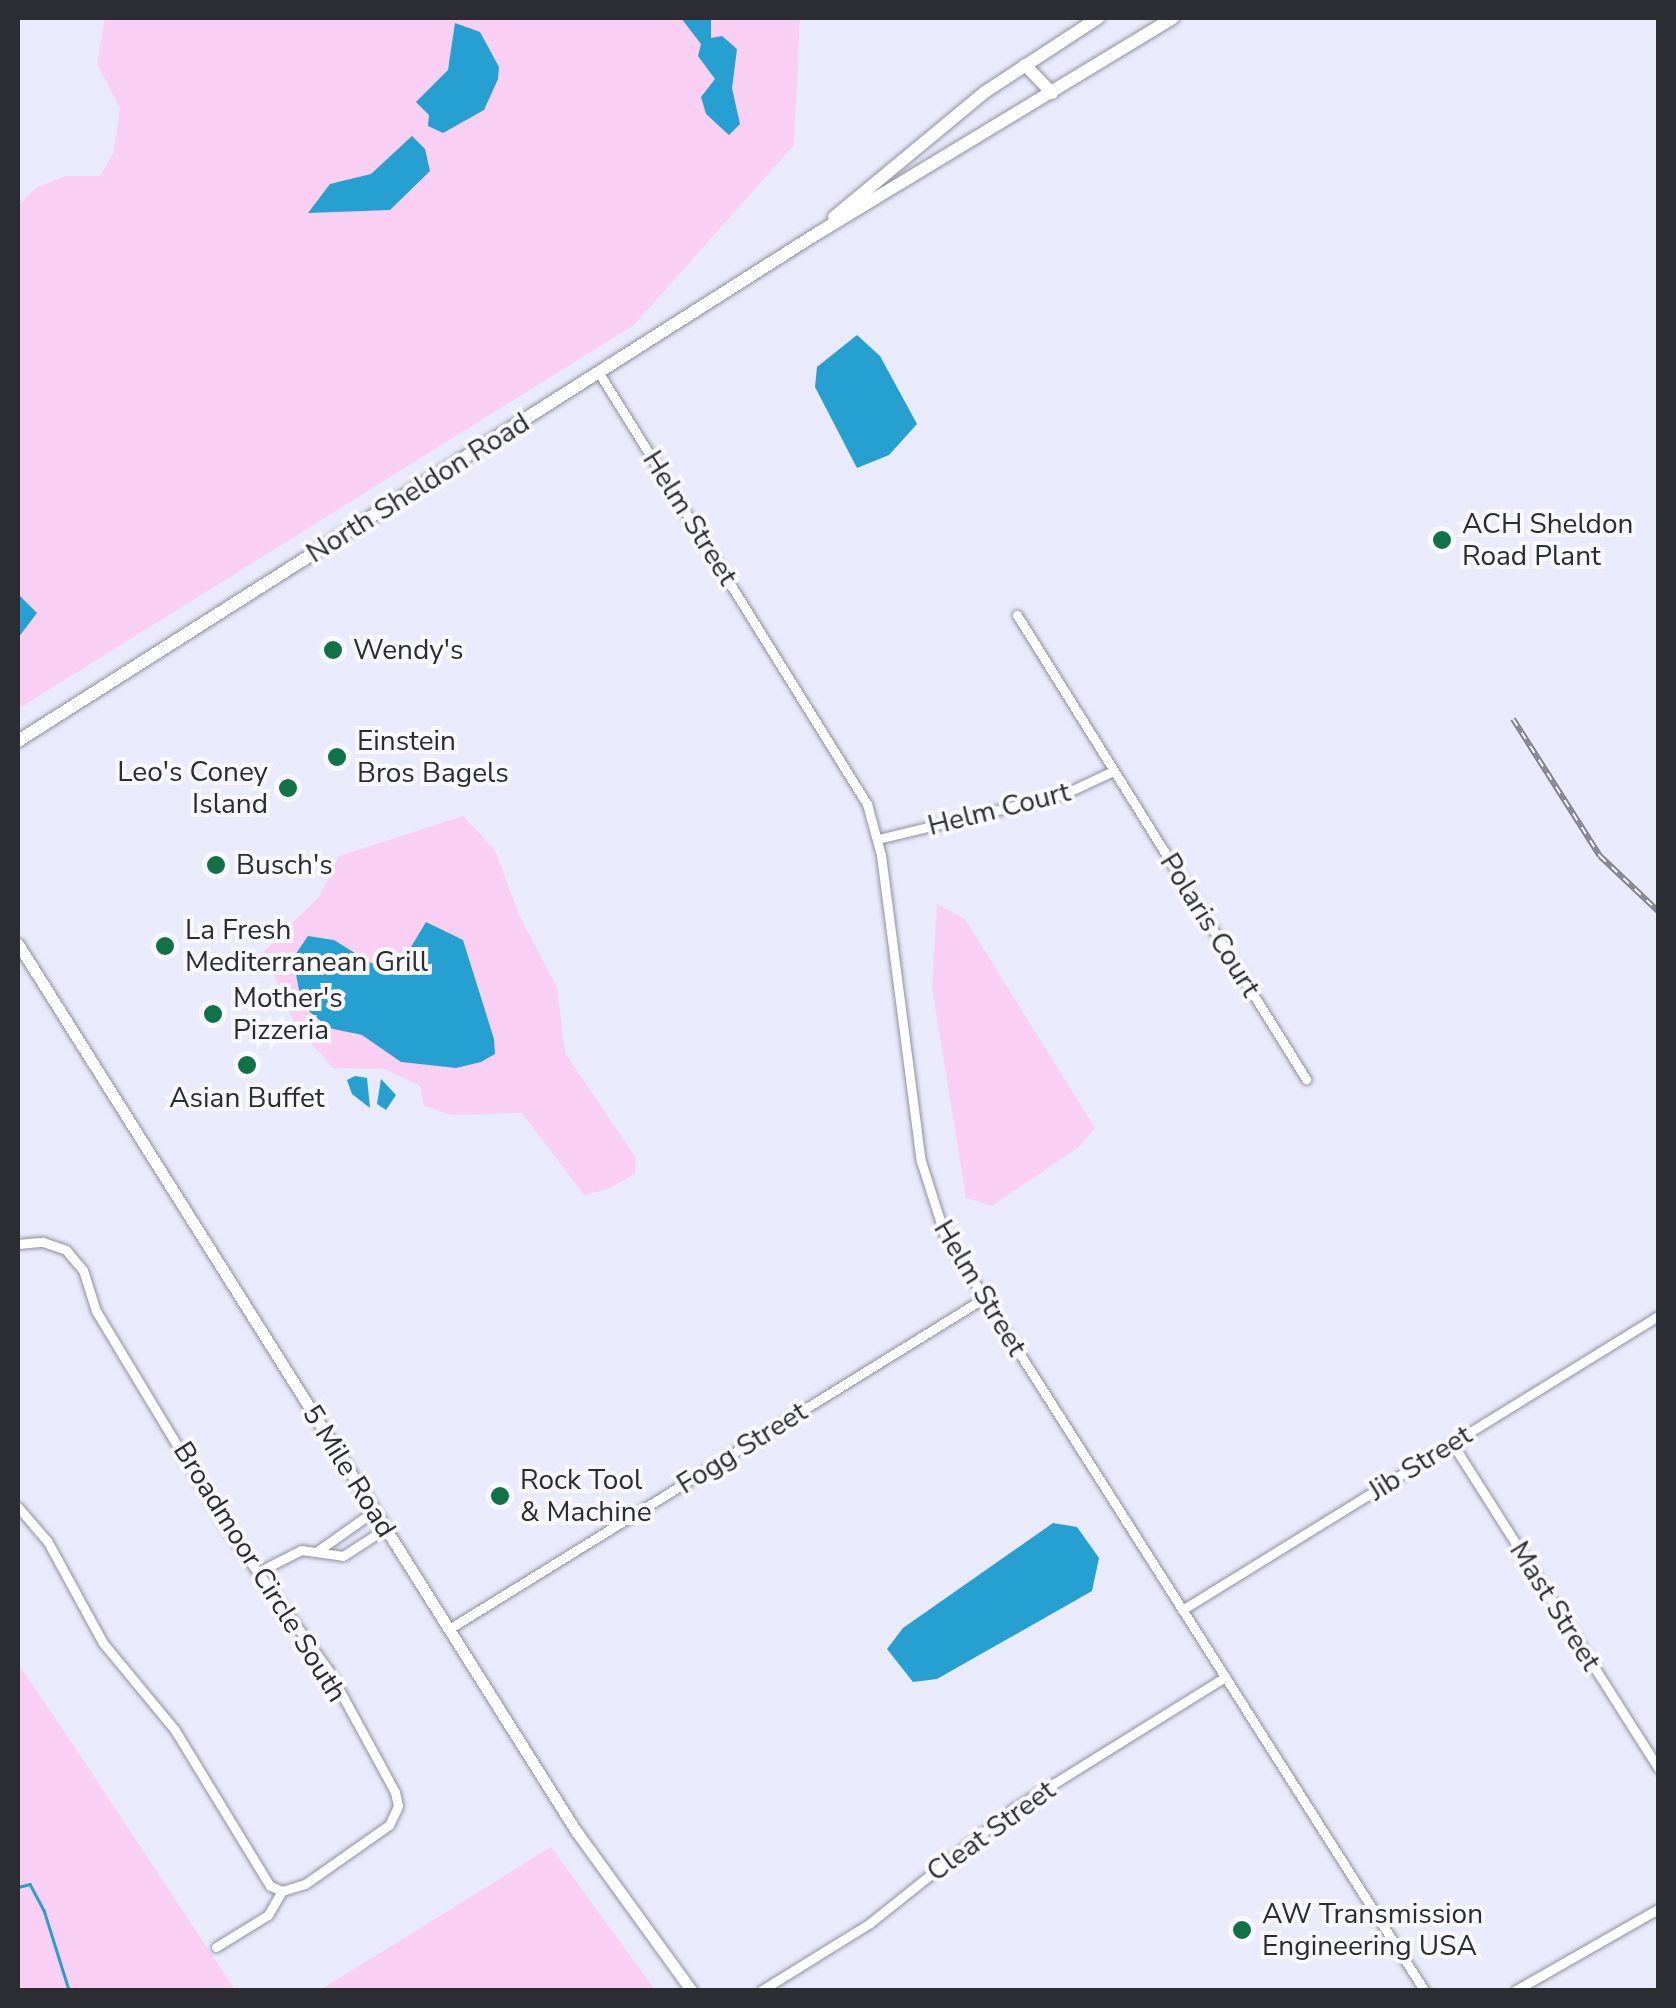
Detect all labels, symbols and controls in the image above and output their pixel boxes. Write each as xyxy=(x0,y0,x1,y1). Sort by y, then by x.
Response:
street label: North Sheldon Road xyxy=(300,406,536,570)
street label: Helm Street xyxy=(635,445,745,591)
place label: ACH Sheldon Road Plant xyxy=(1462,507,1633,573)
marker: ACH Sheldon Road Plant xyxy=(1431,529,1453,551)
place label: Wendy's xyxy=(353,633,463,667)
marker: Wendy's xyxy=(322,639,344,661)
place label: Einstein Bros Bagels xyxy=(357,724,509,790)
marker: Einstein Bros Bagels xyxy=(326,746,348,768)
place label: Leo's Coney Island xyxy=(117,755,268,821)
street label: Helm Court xyxy=(924,775,1074,843)
marker: Leo's Coney Island xyxy=(277,777,299,799)
street label: Polaris Court xyxy=(1153,847,1267,1003)
place label: Busch's xyxy=(236,848,333,882)
marker: Busch's xyxy=(205,854,227,876)
place label: La Fresh Mediterranean Grill xyxy=(185,913,428,979)
marker: La Fresh Mediterranean Grill xyxy=(154,935,176,957)
place label: Mother's Pizzeria xyxy=(233,981,343,1047)
marker: Mother's Pizzeria xyxy=(202,1003,224,1025)
marker: Asian Buffet xyxy=(236,1054,258,1076)
place label: Asian Buffet xyxy=(169,1081,325,1115)
street label: Helm Street xyxy=(926,1214,1034,1362)
street label: Fogg Street xyxy=(671,1395,813,1501)
street label: 5 Mile Road xyxy=(295,1399,403,1543)
street label: Jib Street xyxy=(1362,1418,1478,1508)
street label: Broadmoor Circle South xyxy=(166,1436,354,1708)
place label: Rock Tool & Machine xyxy=(520,1463,652,1529)
marker: Rock Tool & Machine xyxy=(489,1485,511,1507)
street label: Mast Street xyxy=(1502,1535,1608,1677)
street label: Cleat Street xyxy=(920,1773,1062,1889)
place label: AW Transmission Engineering USA xyxy=(1262,1897,1483,1963)
marker: AW Transmission Engineering USA xyxy=(1231,1919,1253,1941)

